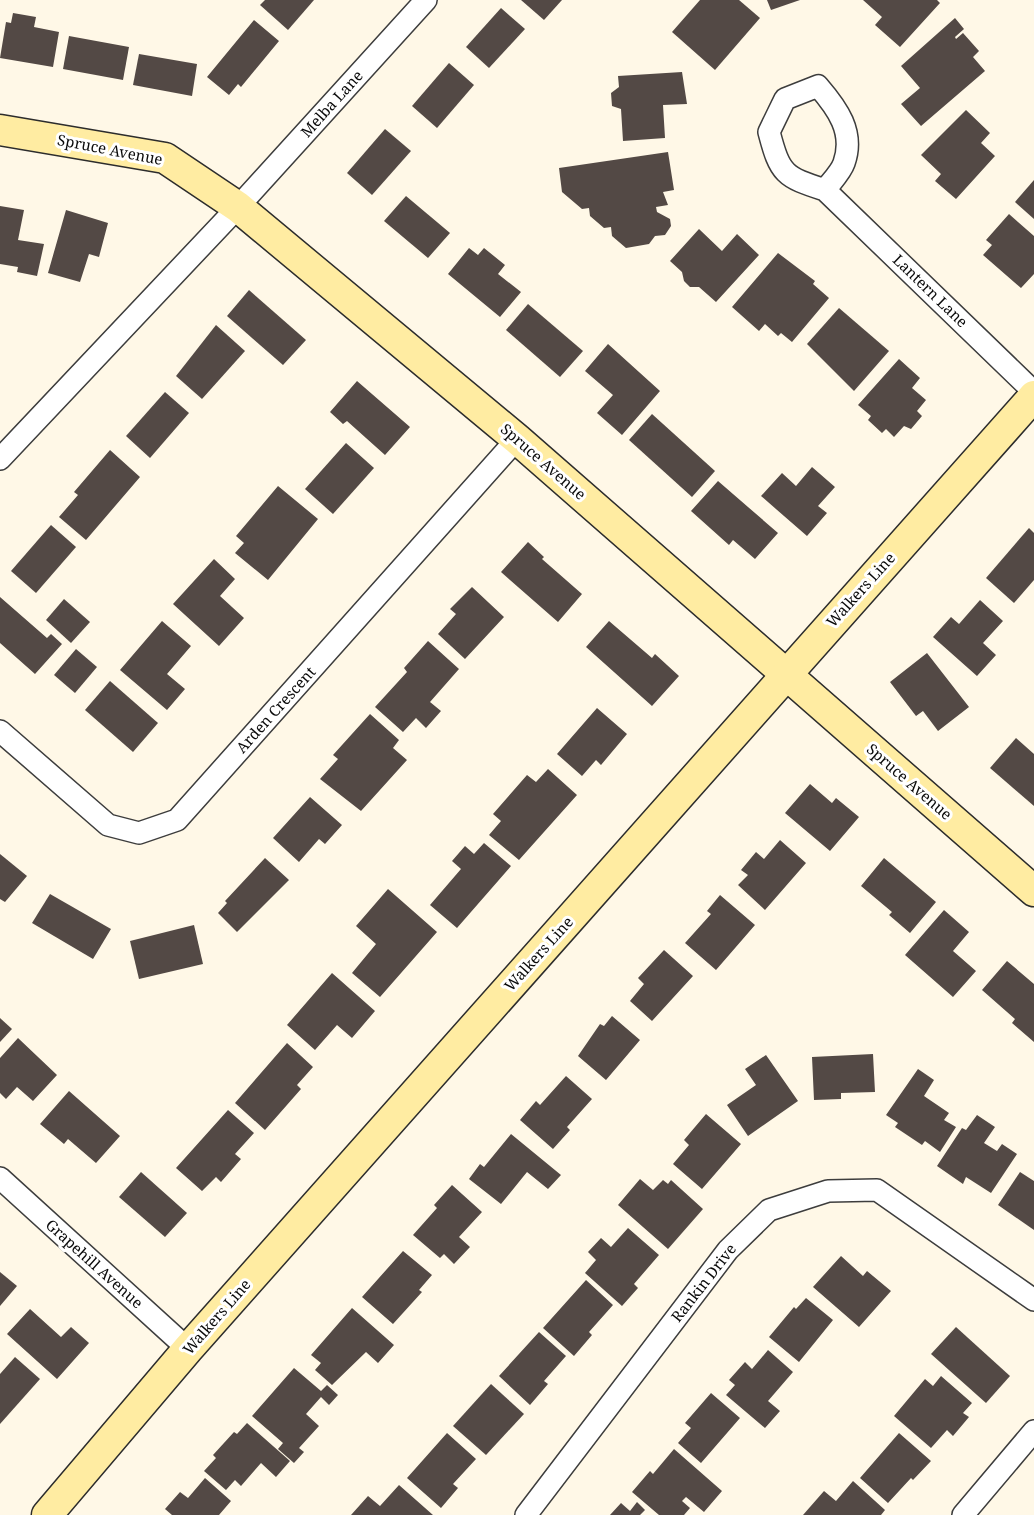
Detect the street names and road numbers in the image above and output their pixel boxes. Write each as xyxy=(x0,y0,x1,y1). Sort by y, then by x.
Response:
street label: Melba Lane xyxy=(296,66,367,141)
street label: Spruce Avenue xyxy=(56,129,165,169)
street label: Lantern Lane xyxy=(889,249,972,331)
street label: Spruce Avenue xyxy=(497,419,591,504)
street label: Walkers Line xyxy=(821,548,899,631)
street label: Arden Crescent xyxy=(231,662,319,757)
street label: Spruce Avenue xyxy=(863,739,957,824)
street label: Walkers Line xyxy=(499,912,577,995)
street label: Grapehill Avenue xyxy=(42,1214,148,1312)
street label: Rankin Drive xyxy=(666,1239,740,1326)
street label: Walkers Line xyxy=(178,1274,255,1358)

